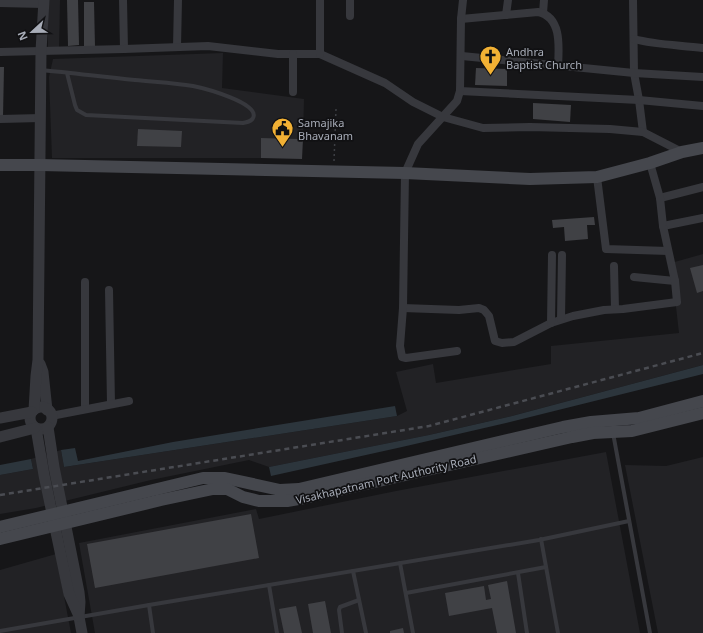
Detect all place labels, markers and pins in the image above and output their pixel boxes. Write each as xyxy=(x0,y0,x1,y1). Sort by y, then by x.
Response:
church icon: Andhra Baptist Church xyxy=(478,44,504,77)
place label: Andhra Baptist Church xyxy=(506,44,582,72)
public building icon: Samajika Bhavanam xyxy=(269,115,295,148)
place label: Samajika Bhavanam xyxy=(298,115,353,143)

